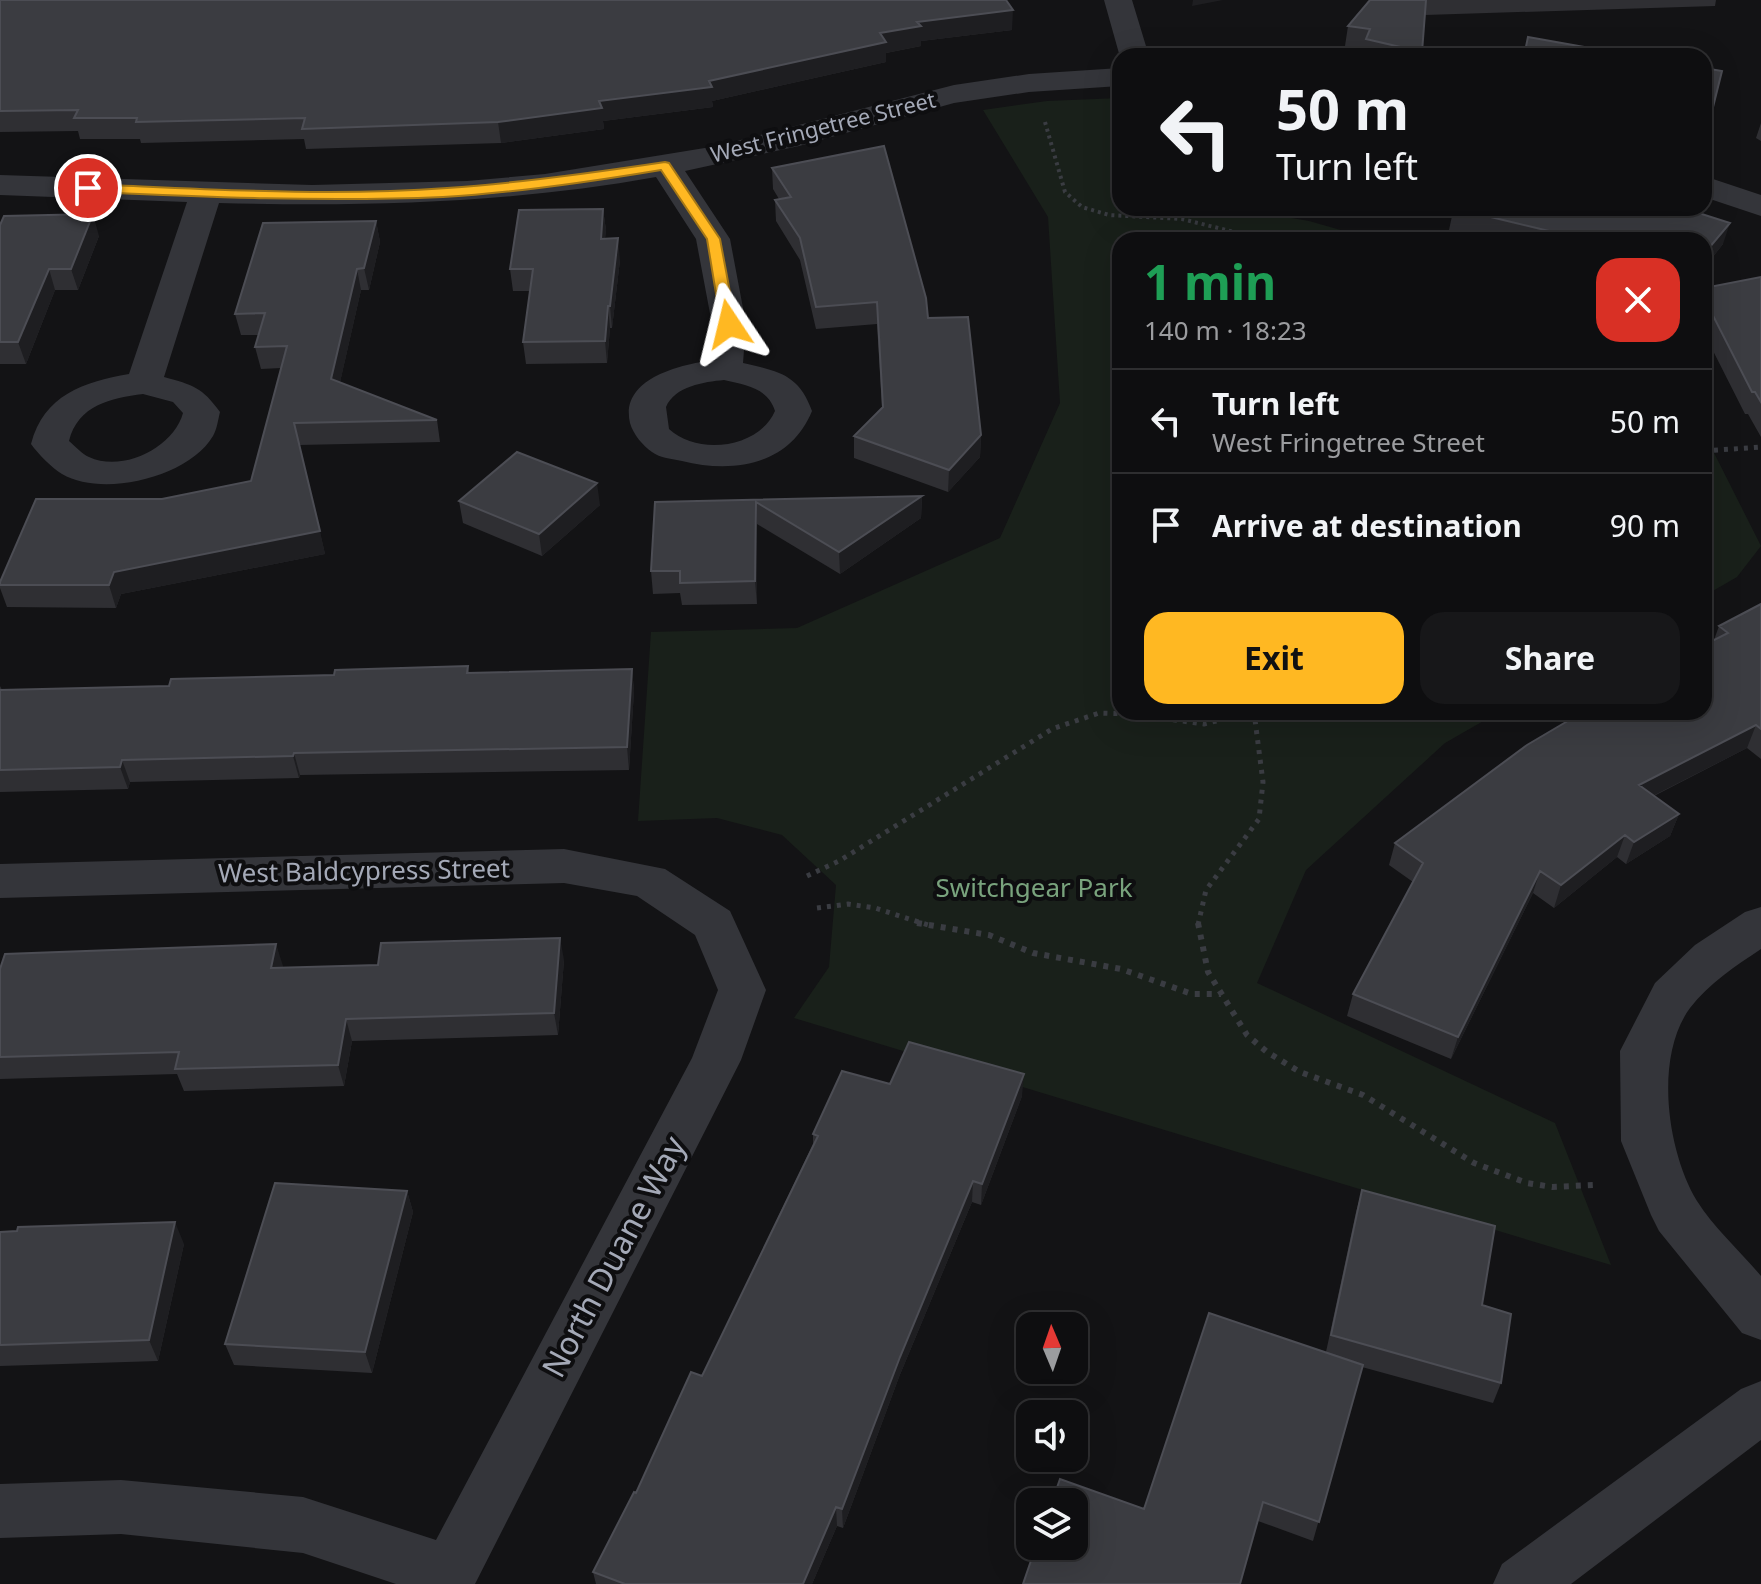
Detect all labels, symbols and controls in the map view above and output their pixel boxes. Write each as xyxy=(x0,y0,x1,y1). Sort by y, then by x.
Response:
text: 50 m xyxy=(1276,70,1409,146)
icon: left xyxy=(1144,80,1248,184)
street label: West Fringetree Street xyxy=(707,84,938,169)
text: Turn left xyxy=(1276,142,1418,191)
pin xyxy=(54,154,122,222)
icon: arrive xyxy=(66,166,110,210)
text: 1 min xyxy=(1144,249,1276,314)
button: close xyxy=(1596,258,1680,342)
position arrow xyxy=(687,282,771,366)
text: 140 m · 18:23 xyxy=(1144,312,1307,348)
text: Turn left xyxy=(1212,383,1340,424)
icon: left xyxy=(1144,399,1188,443)
text: 50 m xyxy=(1610,401,1680,442)
text: West Fringetree Street xyxy=(1212,424,1485,460)
icon: arrive xyxy=(1144,503,1188,547)
text: Arrive at destination xyxy=(1212,505,1522,546)
text: 90 m xyxy=(1610,505,1680,546)
button: Exit xyxy=(1144,612,1404,704)
button: Share xyxy=(1420,612,1680,704)
street label: West Baldcypress Street xyxy=(218,849,510,891)
park label: Switchgear Park xyxy=(935,869,1133,905)
street label: North Duane Way xyxy=(531,1128,695,1384)
north arrow xyxy=(1016,1312,1088,1384)
map controls xyxy=(1016,1312,1088,1560)
button: sound xyxy=(1016,1400,1088,1472)
button: layers xyxy=(1016,1488,1088,1560)

